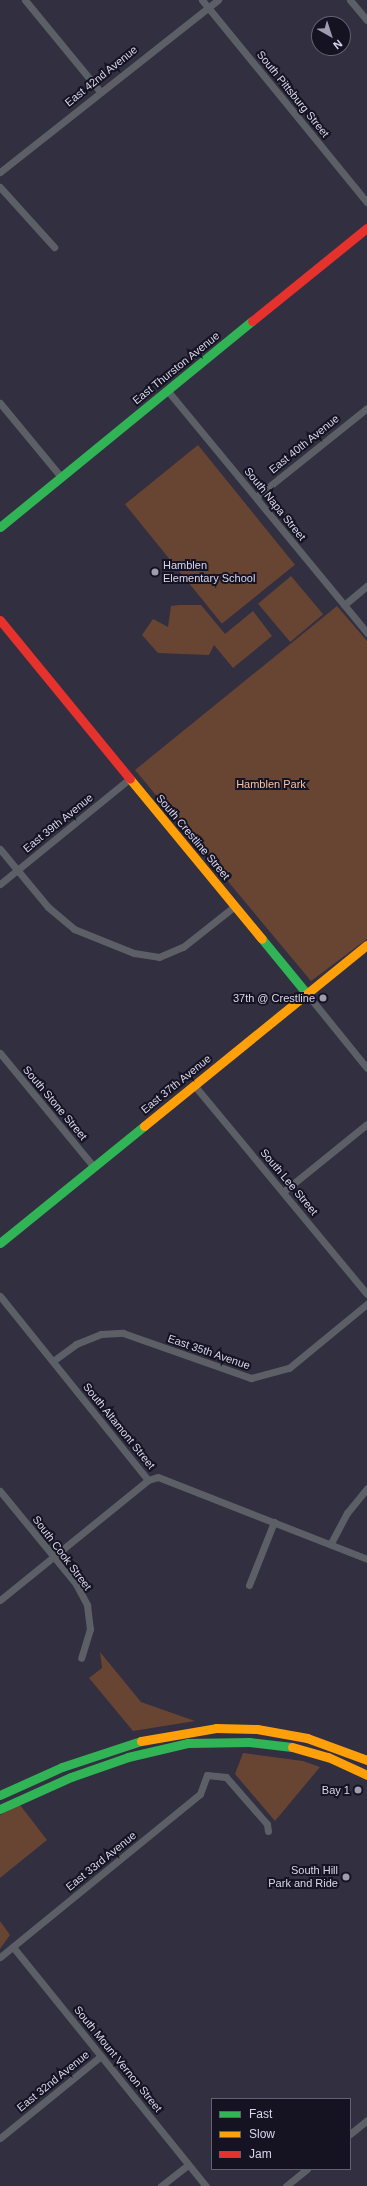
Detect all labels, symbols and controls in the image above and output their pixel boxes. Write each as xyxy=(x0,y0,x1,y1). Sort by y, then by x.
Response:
north arrow xyxy=(311,16,351,56)
text: N xyxy=(331,37,345,52)
street label: East 42nd Avenue xyxy=(62,43,140,109)
street label: South Pittsburg Street xyxy=(254,48,332,140)
street label: East Thurston Avenue xyxy=(130,329,222,407)
street label: East 40th Avenue xyxy=(266,412,342,476)
street label: South Napa Street xyxy=(241,465,309,543)
place label: Hamblen Elementary School xyxy=(163,559,255,585)
marker: Hamblen Elementary School xyxy=(150,567,160,577)
park label: Hamblen Park xyxy=(236,777,306,791)
street label: East 39th Avenue xyxy=(20,791,96,855)
street label: South Crestline Street xyxy=(153,792,233,882)
place label: 37th @ Crestline xyxy=(233,991,315,1005)
marker: 37th @ Crestline xyxy=(318,993,328,1003)
street label: East 37th Avenue xyxy=(138,1052,214,1116)
street label: South Stone Street xyxy=(20,1063,90,1143)
street label: South Lee Street xyxy=(257,1146,321,1218)
street label: East 35th Avenue xyxy=(166,1332,252,1372)
street label: South Altamont Street xyxy=(80,1380,158,1472)
street label: South Cook Street xyxy=(30,1513,94,1593)
place label: Bay 1 xyxy=(322,1783,350,1797)
marker: Bay 1 xyxy=(353,1785,363,1795)
street label: East 33rd Avenue xyxy=(63,1828,139,1894)
place label: South Hill Park and Ride xyxy=(268,1864,338,1890)
marker: South Hill Park and Ride xyxy=(341,1872,351,1882)
street label: South Mount Vernon Street xyxy=(71,2003,165,2115)
street label: East 32nd Avenue xyxy=(14,2048,92,2114)
legend xyxy=(211,2098,351,2170)
text: Fast xyxy=(249,2107,272,2121)
text: Slow xyxy=(249,2127,275,2141)
text: Jam xyxy=(249,2147,272,2161)

